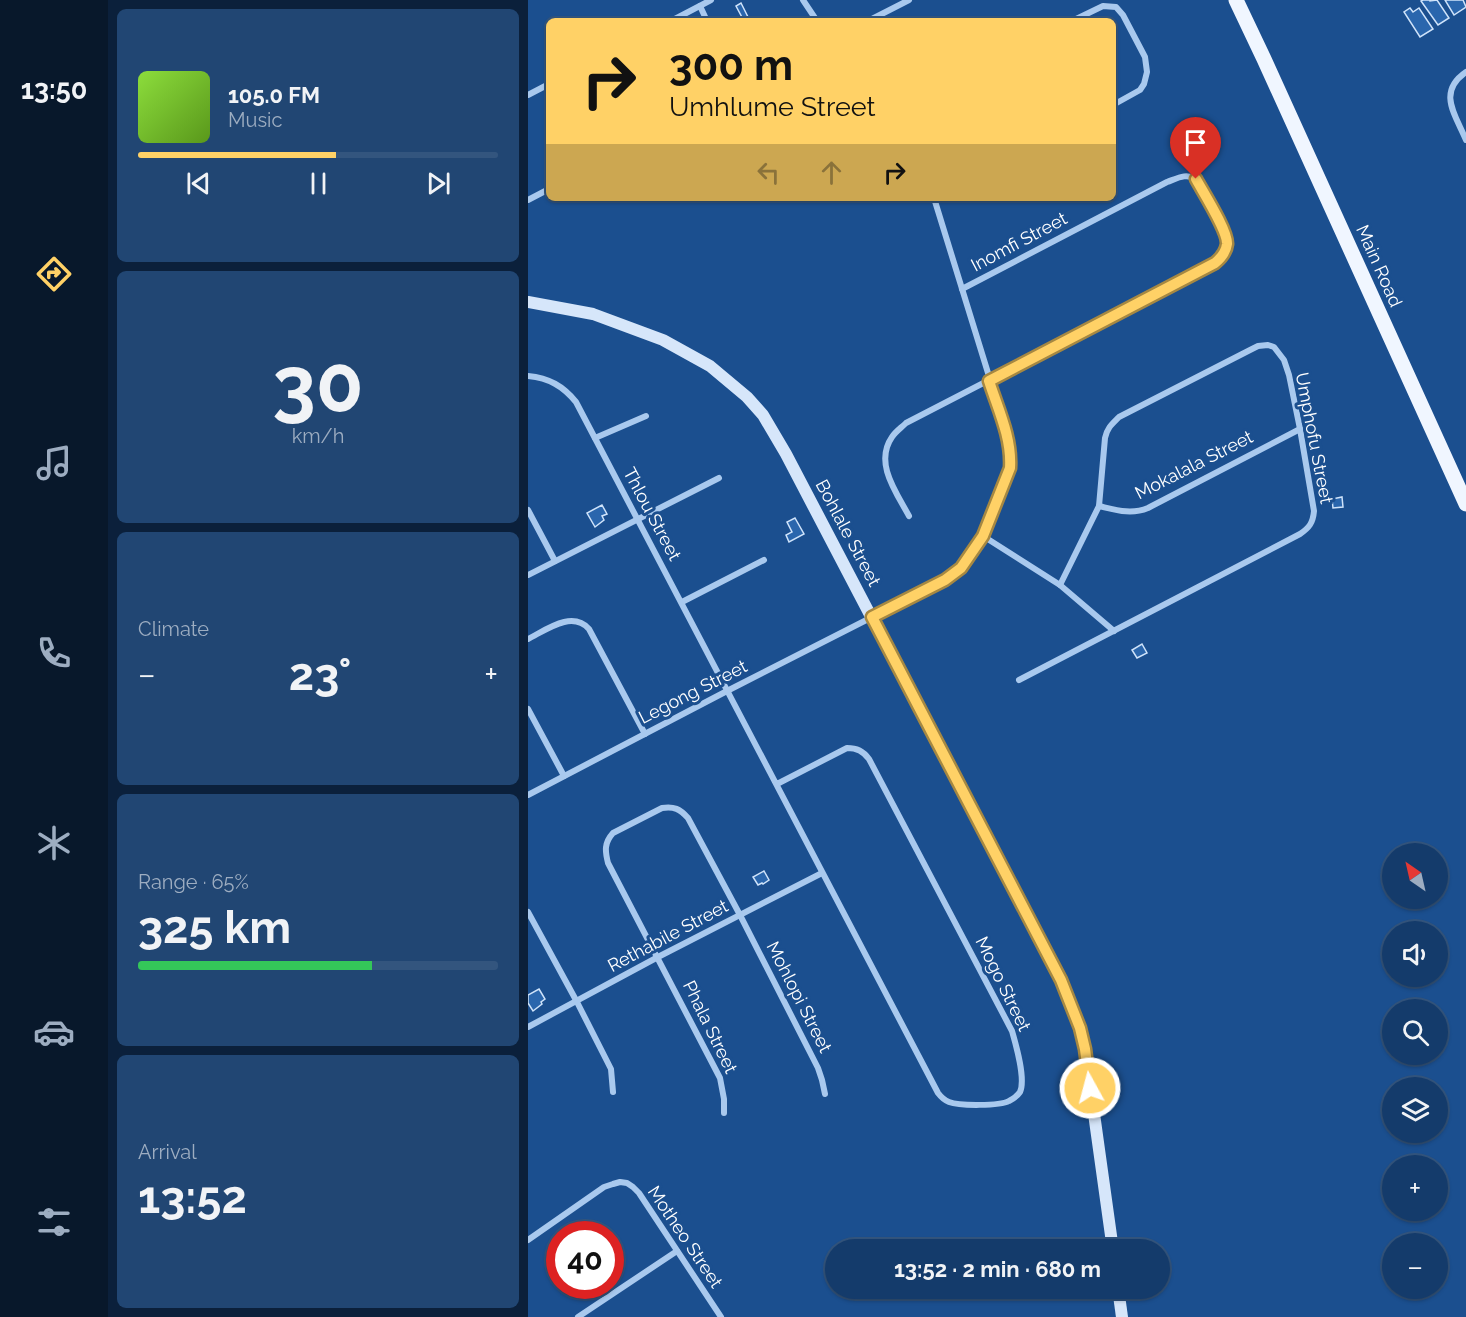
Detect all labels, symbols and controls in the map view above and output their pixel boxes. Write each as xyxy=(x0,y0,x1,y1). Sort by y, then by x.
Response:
text: 300 m xyxy=(669,41,793,90)
icon: right xyxy=(570,42,648,120)
text: 13:50 xyxy=(21,74,87,105)
text: 105.0 FM xyxy=(228,82,320,108)
text: Umhlume Street xyxy=(669,91,876,122)
text: Music xyxy=(228,108,282,132)
pin xyxy=(1170,117,1221,179)
icon: arrive xyxy=(1179,126,1212,159)
icon: left xyxy=(752,156,785,189)
icon: ahead xyxy=(815,156,848,189)
icon: right xyxy=(878,156,911,189)
icon: previous xyxy=(182,167,215,200)
icon: pause xyxy=(302,167,335,200)
icon: next xyxy=(422,167,455,200)
street label: Inomfi Street xyxy=(967,207,1070,276)
street label: Main Road xyxy=(1352,221,1407,310)
icon: directions xyxy=(33,253,75,295)
text: 30 xyxy=(272,339,364,430)
street label: Umphofu Street xyxy=(1291,370,1338,505)
text: km/h xyxy=(292,424,344,448)
street label: Mokalala Street xyxy=(1131,426,1256,503)
icon: music xyxy=(33,442,75,484)
street label: Thlou Street xyxy=(619,464,686,564)
street label: Bohlale Street xyxy=(812,476,885,590)
text: Climate xyxy=(138,617,209,641)
icon: phone xyxy=(33,632,75,674)
text: 23° xyxy=(289,648,351,701)
text: − xyxy=(138,655,156,694)
text: + xyxy=(484,655,498,694)
street label: Legong Street xyxy=(635,655,750,728)
icon: climate xyxy=(33,822,75,864)
north arrow xyxy=(1382,843,1448,909)
map controls xyxy=(1382,843,1448,1299)
text: Range · 65% xyxy=(138,870,249,894)
street label: Rethabile Street xyxy=(604,895,732,976)
text: 325 km xyxy=(138,901,291,954)
button: sound xyxy=(1382,921,1448,987)
street label: Mogo Street xyxy=(972,933,1035,1035)
street label: Mohlopi Street xyxy=(762,938,836,1056)
street label: Phala Street xyxy=(679,977,742,1077)
button: search xyxy=(1382,999,1448,1065)
icon: car xyxy=(33,1011,75,1053)
position arrow xyxy=(1058,1056,1122,1120)
button: layers xyxy=(1382,1077,1448,1143)
text: Arrival xyxy=(138,1140,197,1164)
button: + xyxy=(1382,1155,1448,1221)
text: 13:52 xyxy=(138,1171,247,1224)
street label: Motheo Street xyxy=(644,1182,727,1292)
icon: filters xyxy=(33,1201,75,1243)
speed limit sign: 40 xyxy=(546,1221,624,1299)
button: − xyxy=(1382,1233,1448,1299)
text: 13:52 · 2 min · 680 m xyxy=(894,1256,1101,1282)

